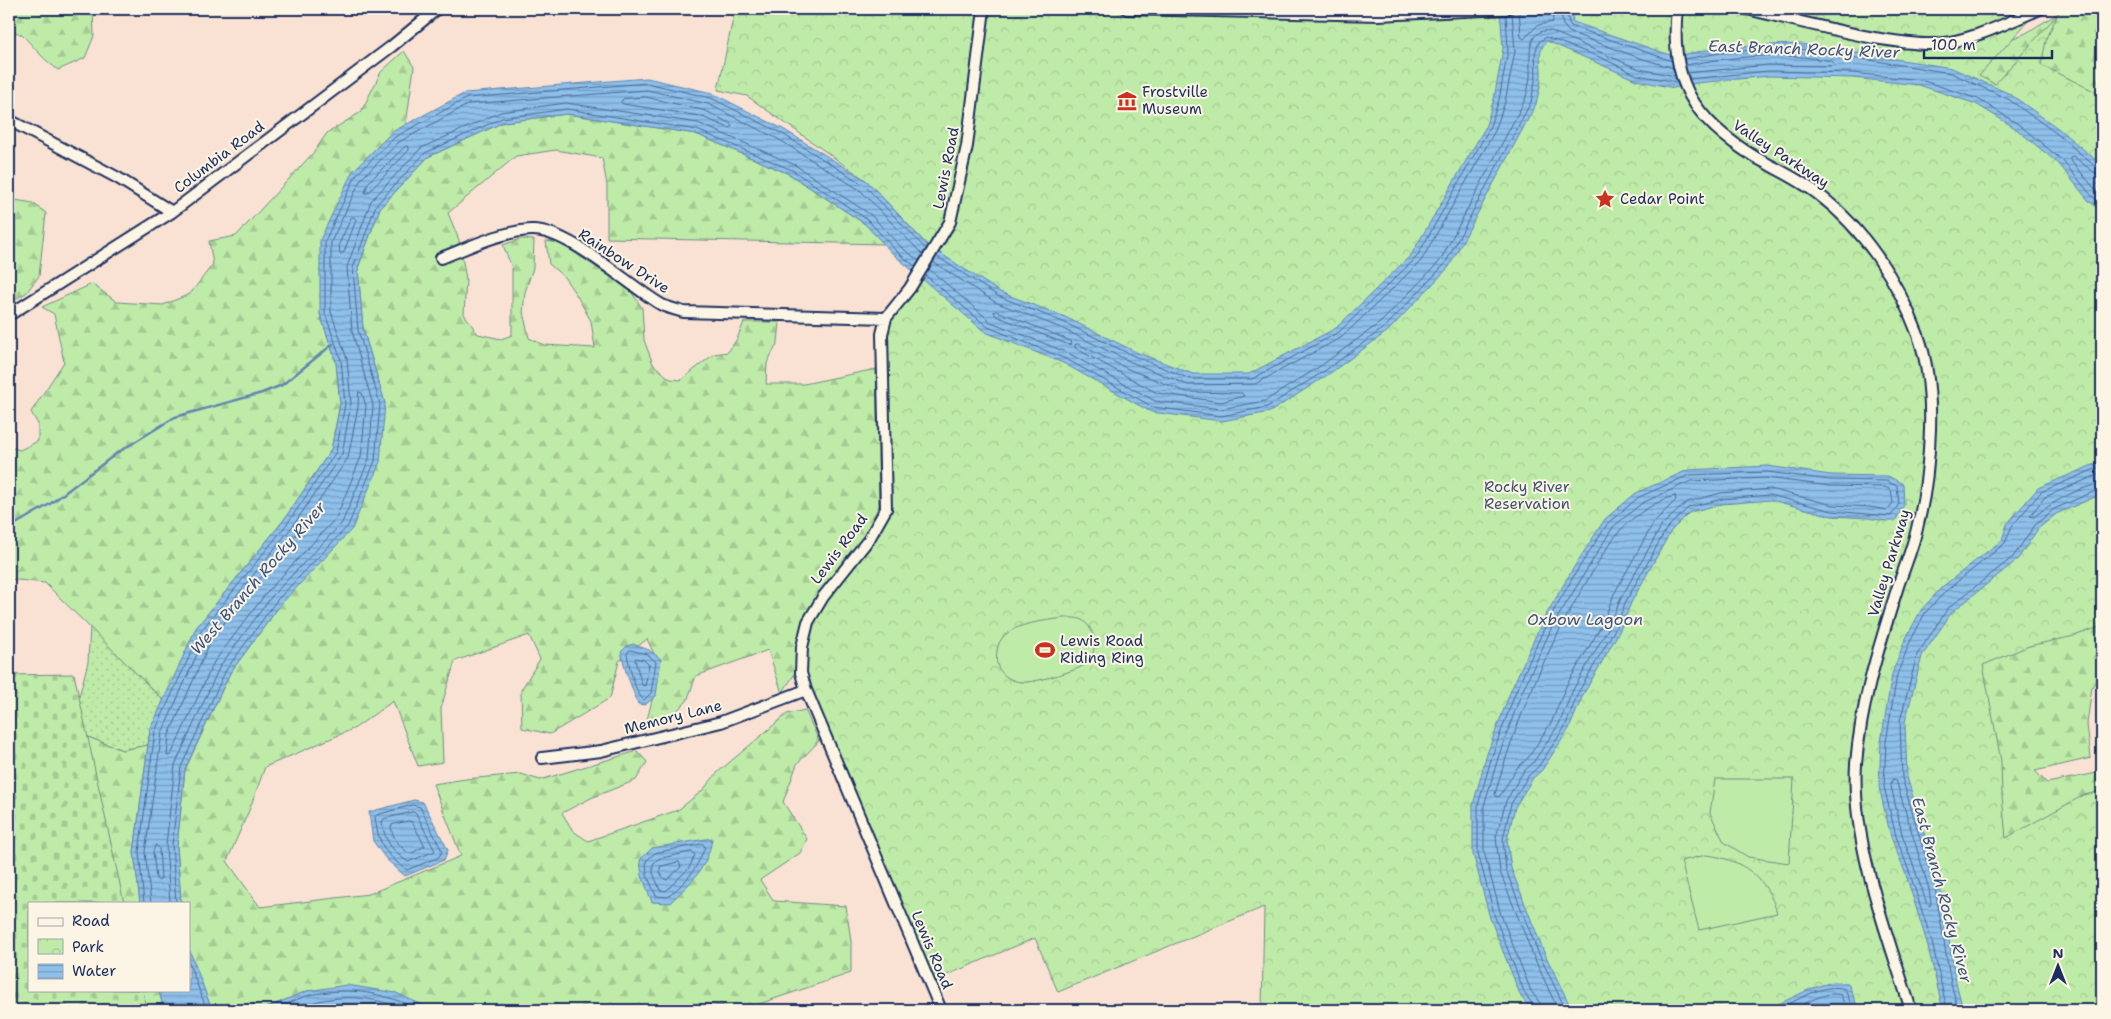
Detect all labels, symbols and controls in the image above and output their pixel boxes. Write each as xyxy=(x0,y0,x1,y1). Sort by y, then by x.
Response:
scale bar xyxy=(1924,28,2051,60)
water label: East Branch Rocky River xyxy=(1708,35,1901,63)
text: 100 m xyxy=(1931,35,1976,55)
place label: Frostville Museum xyxy=(1142,82,1208,119)
museum icon: Frostville Museum xyxy=(1116,90,1138,112)
street label: Valley Parkway xyxy=(1729,115,1833,193)
street label: Columbia Road xyxy=(170,116,269,198)
street label: Lewis Road xyxy=(928,125,964,211)
place icon: Cedar Point xyxy=(1594,188,1616,210)
place label: Cedar Point xyxy=(1620,189,1705,209)
street label: Rainbow Drive xyxy=(574,224,674,298)
park label: Rocky River Reservation xyxy=(1484,477,1570,514)
water label: West Branch Rocky River xyxy=(186,497,331,659)
street label: Valley Parkway xyxy=(1863,507,1915,619)
street label: Lewis Road xyxy=(806,509,872,588)
water label: Oxbow Lagoon xyxy=(1527,609,1643,630)
place label: Lewis Road Riding Ring xyxy=(1060,631,1144,668)
sports icon: Lewis Road Riding Ring xyxy=(1034,639,1056,661)
street label: Memory Lane xyxy=(622,695,724,739)
water label: East Branch Rocky River xyxy=(1907,795,1977,986)
legend xyxy=(28,902,190,992)
street label: Lewis Road xyxy=(907,908,958,993)
text: Road xyxy=(72,911,110,931)
text: Park xyxy=(72,937,104,957)
north arrow xyxy=(2034,942,2084,992)
text: N xyxy=(2052,944,2064,962)
text: Water xyxy=(72,961,116,981)

